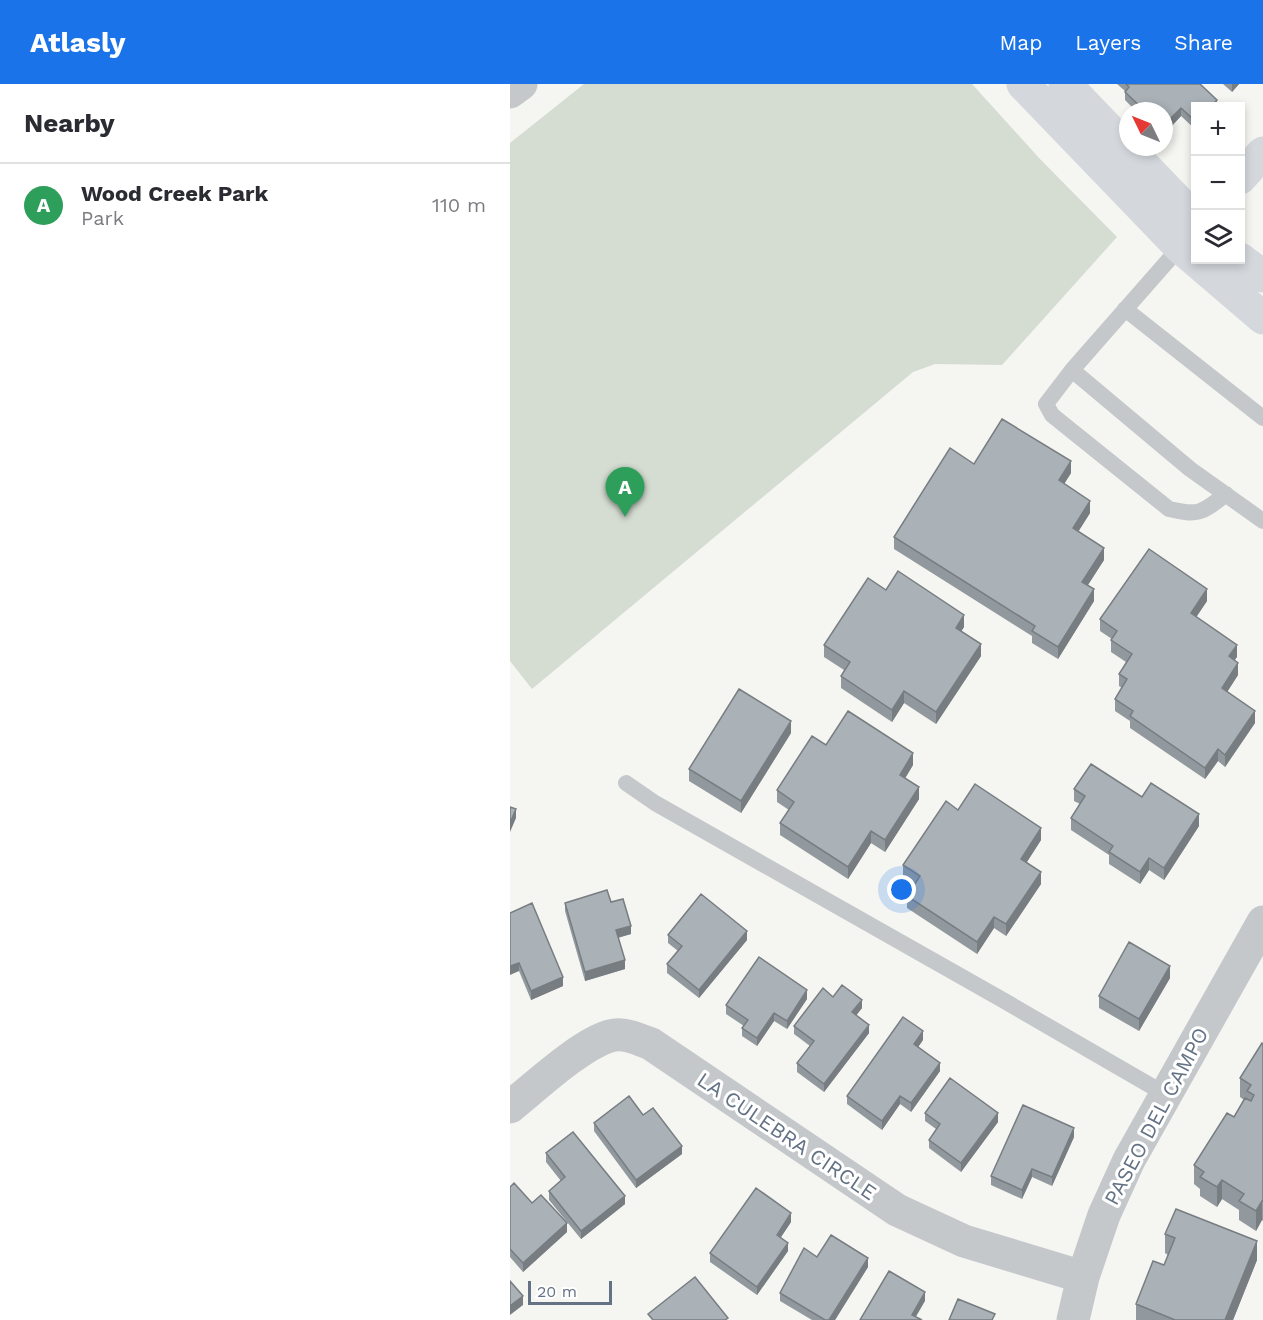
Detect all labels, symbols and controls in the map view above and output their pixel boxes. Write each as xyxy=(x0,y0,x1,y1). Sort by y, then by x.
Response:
text: Atlasly xyxy=(30,26,125,59)
text: Map xyxy=(999,30,1042,55)
text: Layers xyxy=(1075,30,1141,55)
text: Share xyxy=(1174,30,1233,55)
north arrow xyxy=(1119,102,1173,156)
map controls xyxy=(1191,102,1245,264)
button: + xyxy=(1191,102,1245,156)
text: Nearby xyxy=(24,108,115,138)
button: − xyxy=(1191,156,1245,210)
text: Wood Creek Park xyxy=(81,181,268,206)
text: A xyxy=(37,193,50,217)
text: 110 m xyxy=(432,193,486,217)
text: Park xyxy=(81,206,124,230)
button: layers xyxy=(1191,210,1245,264)
pin: A xyxy=(606,468,644,517)
your location xyxy=(887,875,916,904)
street label: PASEO DEL CAMPO xyxy=(1099,1023,1213,1209)
street label: LA CULEBRA CIRCLE xyxy=(693,1067,881,1205)
scale bar xyxy=(528,1278,612,1306)
text: 20 m xyxy=(537,1282,577,1301)

